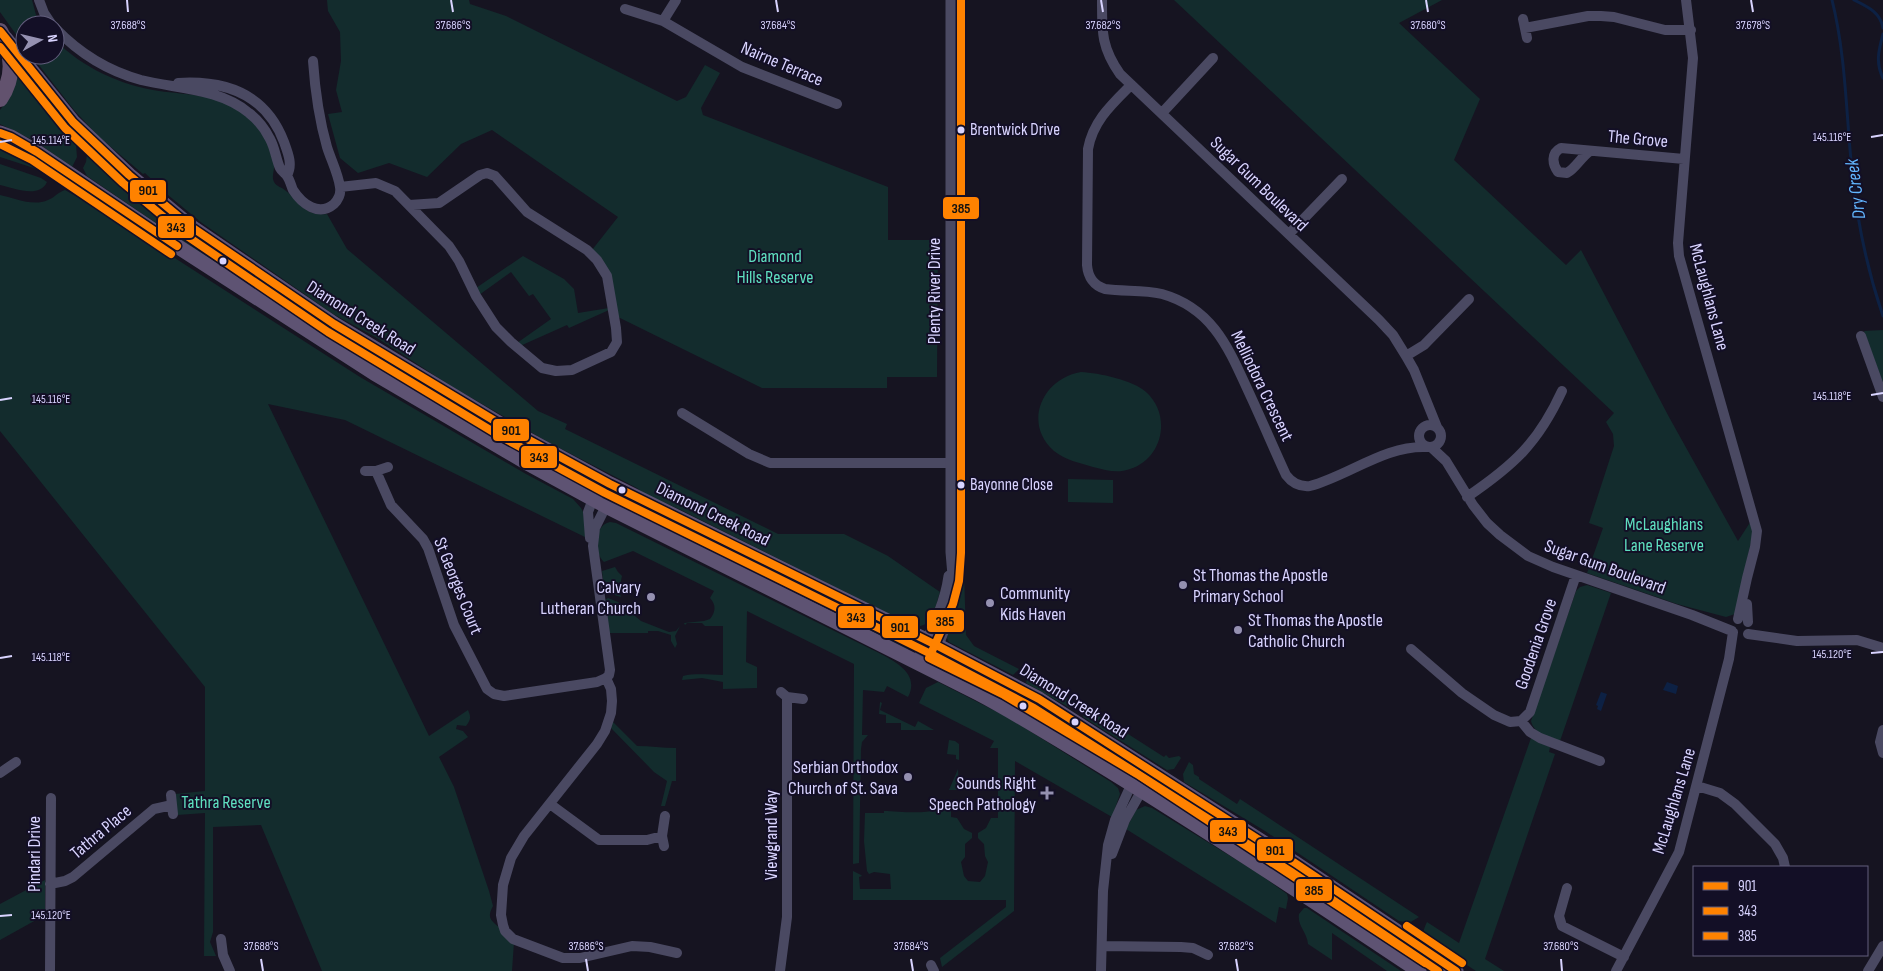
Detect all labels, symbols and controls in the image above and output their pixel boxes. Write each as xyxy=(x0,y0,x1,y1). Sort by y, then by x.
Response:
north arrow xyxy=(15,15,65,65)
text: 37.688°S xyxy=(110,18,146,33)
text: 37.686°S xyxy=(435,18,471,33)
text: 37.684°S xyxy=(761,18,795,33)
text: 37.682°S xyxy=(1085,18,1121,33)
text: 37.680°S xyxy=(1410,18,1446,33)
text: 37.678°S xyxy=(1736,18,1770,33)
text: N xyxy=(43,33,61,43)
street label: Nairne Terrace xyxy=(738,37,826,91)
place label: Brentwick Drive xyxy=(970,120,1060,140)
marker: Brentwick Drive xyxy=(956,125,966,135)
street label: The Grove xyxy=(1607,126,1669,152)
text: 145.116°E xyxy=(1813,130,1851,145)
street label: Sugar Gum Boulevard xyxy=(1206,132,1312,236)
text: 145.114°E xyxy=(32,133,70,148)
water label: Dry Creek xyxy=(1841,157,1871,221)
line badge: 901 xyxy=(129,179,167,203)
text: 901 xyxy=(139,182,158,199)
line badge: 385 xyxy=(942,196,980,220)
text: 385 xyxy=(951,200,971,217)
line badge: 343 xyxy=(157,215,195,239)
text: 343 xyxy=(166,219,186,236)
street label: Plenty River Drive xyxy=(924,238,945,344)
street label: McLaughlans Lane xyxy=(1685,241,1733,353)
park label: Diamond Hills Reserve xyxy=(737,246,813,288)
unlabelled marker xyxy=(218,256,228,266)
street label: Diamond Creek Road xyxy=(303,276,419,360)
street label: Melliodora Crescent xyxy=(1226,327,1298,445)
text: 145.118°E xyxy=(1813,389,1851,404)
text: 145.116°E xyxy=(32,392,70,407)
line badge: 901 xyxy=(492,418,530,442)
text: 901 xyxy=(502,422,521,439)
line badge: 343 xyxy=(520,445,558,469)
text: 343 xyxy=(529,449,549,466)
place label: Bayonne Close xyxy=(970,475,1053,495)
street label: Diamond Creek Road xyxy=(653,477,773,551)
marker: Bayonne Close xyxy=(956,480,966,490)
unlabelled marker xyxy=(617,485,627,495)
park label: McLaughlans Lane Reserve xyxy=(1624,514,1704,556)
street label: St Georges Court xyxy=(429,535,487,638)
street label: Sugar Gum Boulevard xyxy=(1541,535,1669,599)
place label: St Thomas the Apostle Primary School xyxy=(1193,565,1328,607)
place label: Calvary Lutheran Church xyxy=(540,577,641,619)
marker: St Thomas the Apostle Primary School xyxy=(1177,579,1189,591)
place label: Community Kids Haven xyxy=(1000,583,1070,625)
marker: Calvary Lutheran Church xyxy=(645,591,657,603)
street label: Goodenia Grove xyxy=(1511,596,1561,692)
marker: Community Kids Haven xyxy=(984,597,996,609)
line badge: 343 xyxy=(837,605,875,629)
text: 343 xyxy=(846,609,866,626)
line badge: 385 xyxy=(926,609,965,633)
place label: St Thomas the Apostle Catholic Church xyxy=(1248,610,1383,652)
text: 385 xyxy=(935,613,955,630)
line badge: 901 xyxy=(881,615,919,639)
text: 901 xyxy=(891,619,910,636)
marker: St Thomas the Apostle Catholic Church xyxy=(1232,624,1244,636)
text: 145.120°E xyxy=(1812,647,1852,662)
text: 145.118°E xyxy=(32,650,70,665)
street label: Diamond Creek Road xyxy=(1016,659,1132,743)
unlabelled marker xyxy=(1018,701,1028,711)
unlabelled marker xyxy=(1070,717,1080,727)
street label: McLaughlans Lane xyxy=(1648,745,1700,857)
place label: Serbian Orthodox Church of St. Sava xyxy=(788,757,898,799)
marker: Serbian Orthodox Church of St. Sava xyxy=(902,771,914,783)
place label: Sounds Right Speech Pathology xyxy=(929,773,1037,815)
marker: Sounds Right Speech Pathology xyxy=(1040,786,1054,800)
street label: Viewgrand Way xyxy=(761,790,782,880)
park label: Tathra Reserve xyxy=(181,792,271,813)
street label: Tathra Place xyxy=(66,800,136,864)
street label: Pindari Drive xyxy=(24,816,45,892)
line badge: 343 xyxy=(1209,819,1247,843)
text: 343 xyxy=(1218,823,1238,840)
line badge: 901 xyxy=(1256,838,1294,862)
text: 901 xyxy=(1266,842,1285,859)
legend xyxy=(1693,866,1868,956)
text: 901 xyxy=(1738,877,1757,896)
line badge: 385 xyxy=(1295,878,1333,902)
text: 385 xyxy=(1304,882,1324,899)
text: 343 xyxy=(1738,902,1757,921)
text: 145.120°E xyxy=(31,908,71,923)
text: 385 xyxy=(1738,927,1757,946)
text: 37.688°S xyxy=(243,939,279,954)
text: 37.686°S xyxy=(568,939,604,954)
text: 37.684°S xyxy=(894,939,928,954)
text: 37.682°S xyxy=(1218,939,1254,954)
text: 37.680°S xyxy=(1543,939,1579,954)

